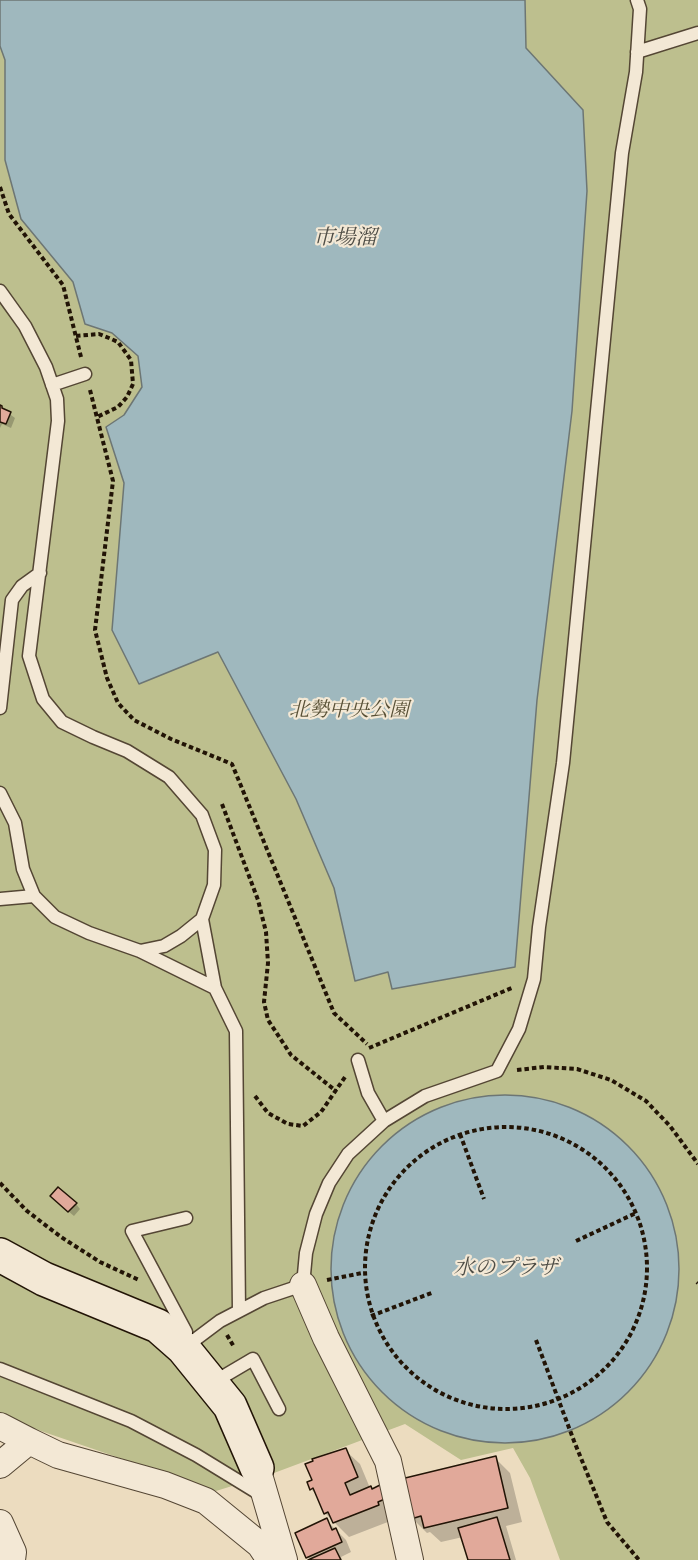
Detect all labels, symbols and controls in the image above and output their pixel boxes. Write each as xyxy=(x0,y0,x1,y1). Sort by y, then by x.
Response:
water label: 市場溜 xyxy=(314,226,376,252)
park label: 北勢中央公園 xyxy=(289,699,409,723)
water label: 水のプラザ xyxy=(454,1256,558,1282)

